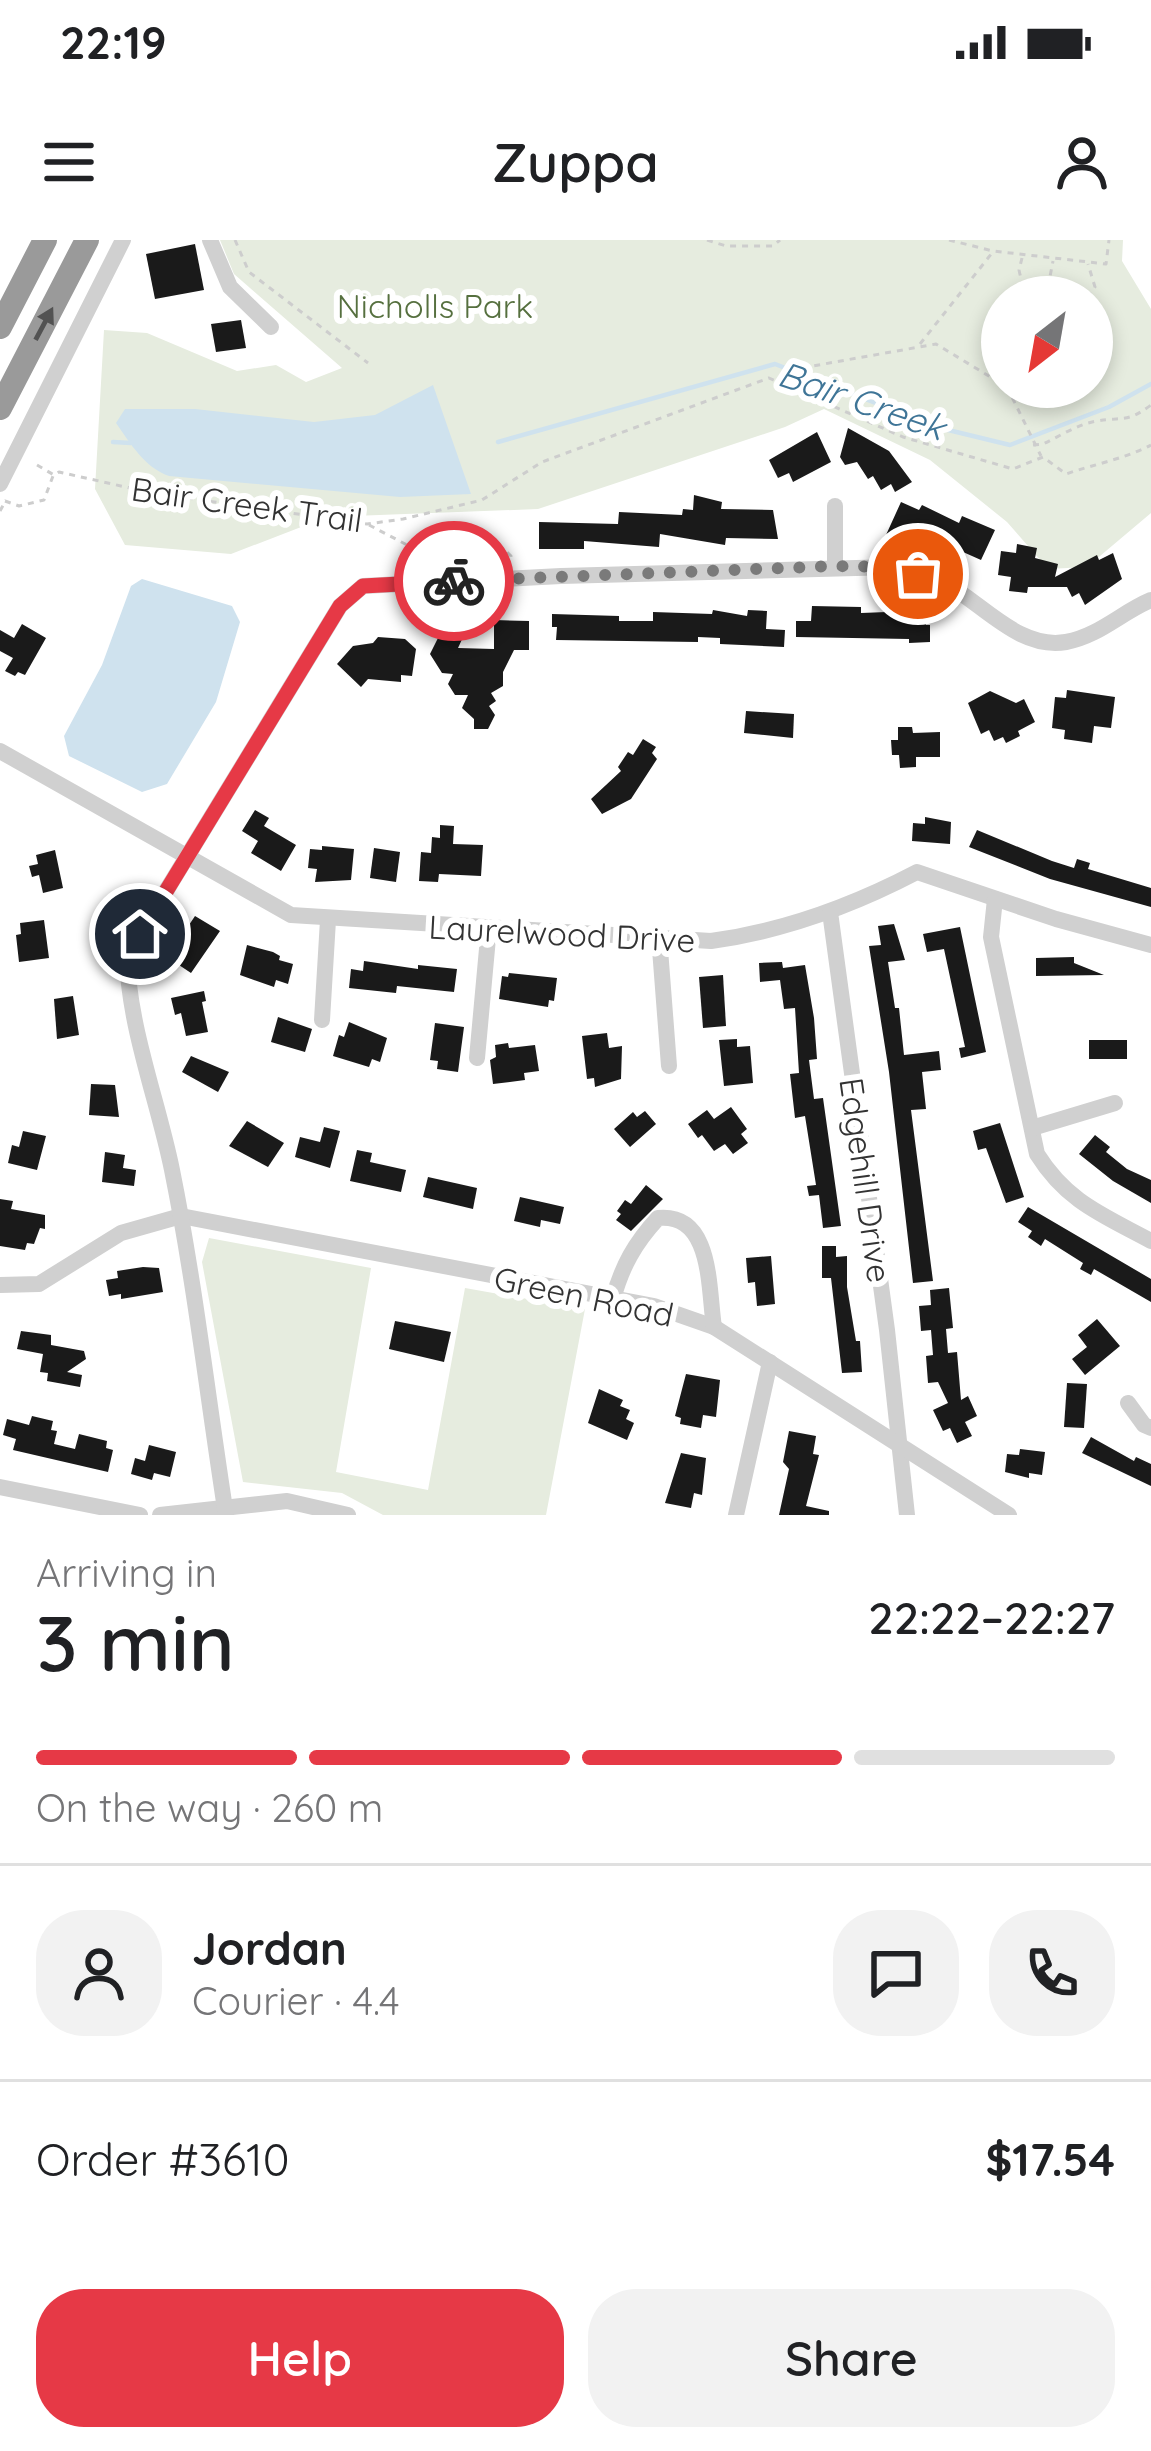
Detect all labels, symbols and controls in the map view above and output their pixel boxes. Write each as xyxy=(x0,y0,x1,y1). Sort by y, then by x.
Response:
text: 22:19 xyxy=(60,14,167,70)
text: Zuppa xyxy=(492,128,659,196)
icon: menu xyxy=(36,129,102,195)
icon: person xyxy=(1049,129,1115,195)
north arrow xyxy=(981,276,1113,408)
map controls xyxy=(981,276,1113,408)
park label: Nicholls Park xyxy=(337,285,533,326)
one-way arrow xyxy=(33,306,53,341)
water label: Bair Creek xyxy=(773,351,954,450)
street label: Bair Creek Trail xyxy=(129,468,365,540)
courier xyxy=(394,521,514,641)
pin xyxy=(867,523,969,625)
icon: bag xyxy=(885,541,951,607)
icon: bike xyxy=(421,548,487,614)
pin xyxy=(89,883,191,985)
icon: home xyxy=(107,901,173,967)
street label: Laurelwood Drive xyxy=(428,906,696,960)
street label: Edgehill Drive xyxy=(831,1075,901,1285)
street label: Green Road xyxy=(491,1257,677,1335)
text: Arriving in xyxy=(36,1548,217,1597)
text: 22:22–22:27 xyxy=(868,1589,1115,1645)
text: 3 min xyxy=(36,1593,235,1691)
text: On the way · 260 m xyxy=(36,1783,383,1832)
button: person xyxy=(36,1910,162,2036)
button: chat xyxy=(833,1910,959,2036)
button: phone xyxy=(989,1910,1115,2036)
text: Jordan xyxy=(192,1920,347,1976)
text: Courier · 4.4 xyxy=(192,1976,400,2025)
text: Order #3610 xyxy=(36,2131,290,2187)
text: $17.54 xyxy=(985,2131,1115,2187)
button: Help xyxy=(36,2289,564,2427)
button: Share xyxy=(588,2289,1115,2427)

